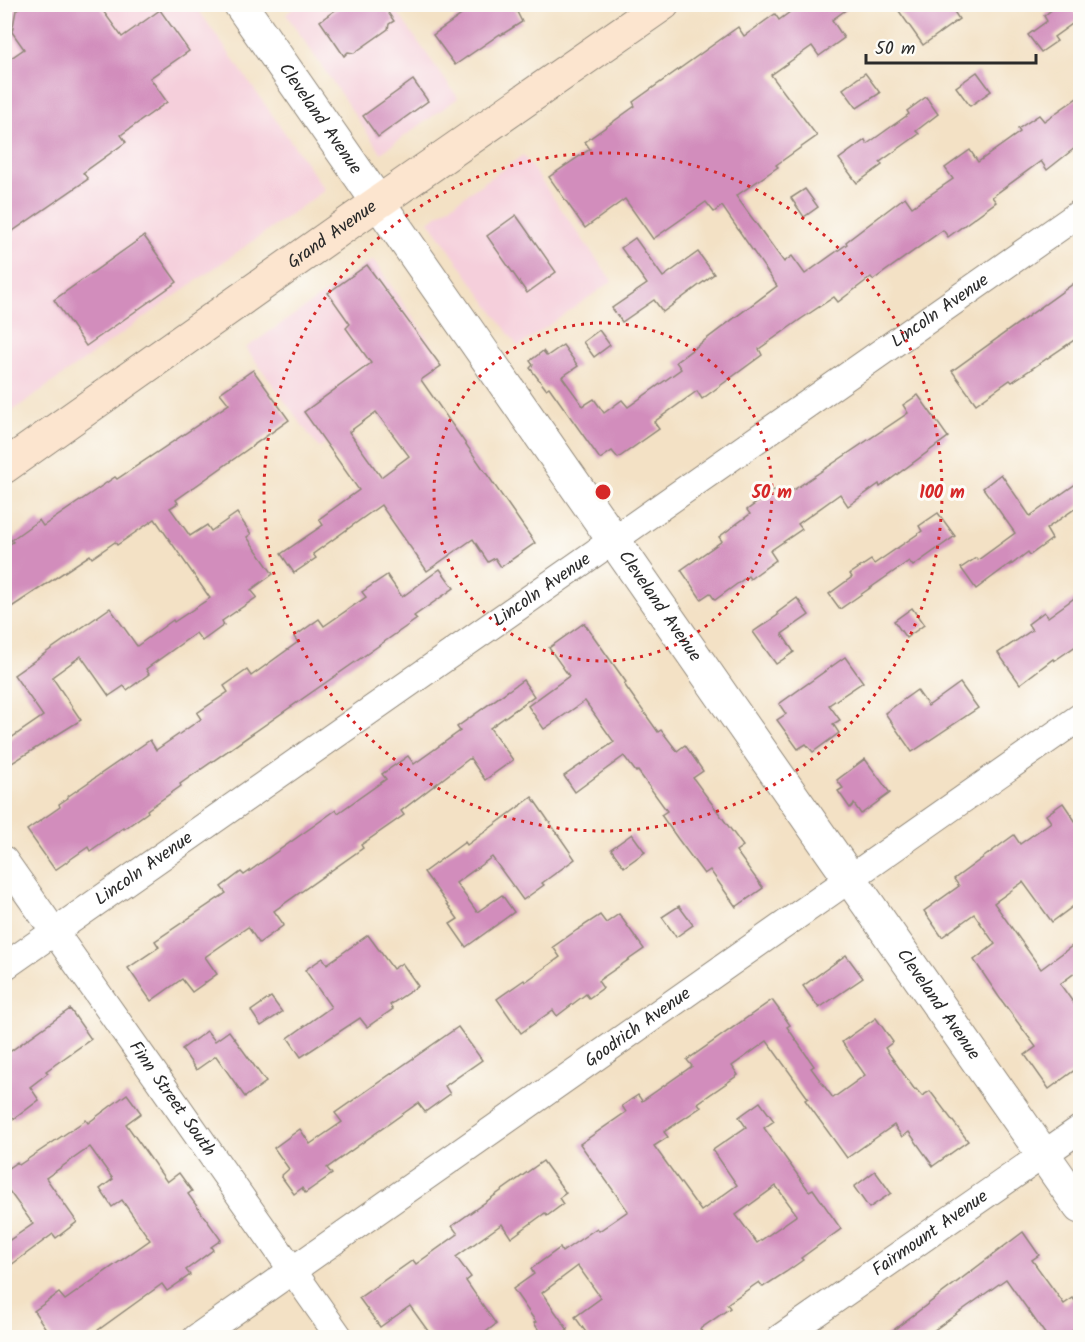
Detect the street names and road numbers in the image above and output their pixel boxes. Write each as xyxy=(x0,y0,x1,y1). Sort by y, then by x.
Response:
street label: Cleveland Avenue xyxy=(271,57,369,181)
street label: Grand Avenue xyxy=(281,193,383,277)
street label: Lincoln Avenue xyxy=(885,266,995,356)
street label: Cleveland Avenue xyxy=(610,544,709,668)
street label: Lincoln Avenue xyxy=(487,545,597,635)
street label: Lincoln Avenue xyxy=(89,824,199,914)
street label: Cleveland Avenue xyxy=(889,943,988,1066)
street label: Goodrich Avenue xyxy=(579,980,697,1075)
street label: Finn Street South xyxy=(121,1035,223,1163)
street label: Fairmount Avenue xyxy=(866,1183,994,1284)

